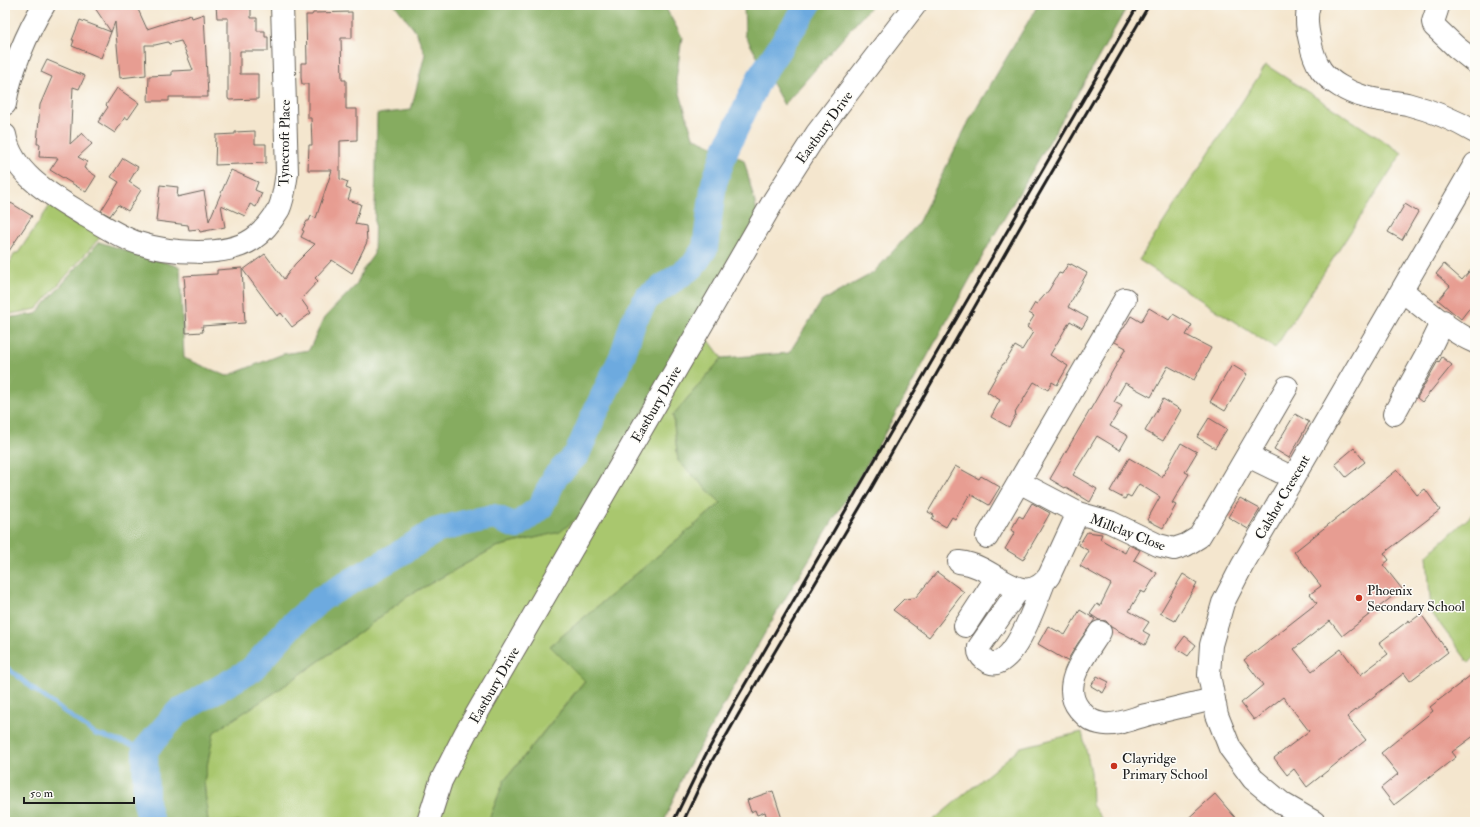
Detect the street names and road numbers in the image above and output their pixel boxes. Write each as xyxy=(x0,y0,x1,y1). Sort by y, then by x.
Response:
street label: Eastbury Drive xyxy=(792,88,857,168)
street label: Tynecroft Place xyxy=(275,99,295,187)
street label: Eastbury Drive xyxy=(628,363,686,446)
street label: Calshot Crescent xyxy=(1251,451,1314,543)
street label: Millclay Close xyxy=(1087,510,1168,556)
street label: Eastbury Drive xyxy=(466,644,524,727)

